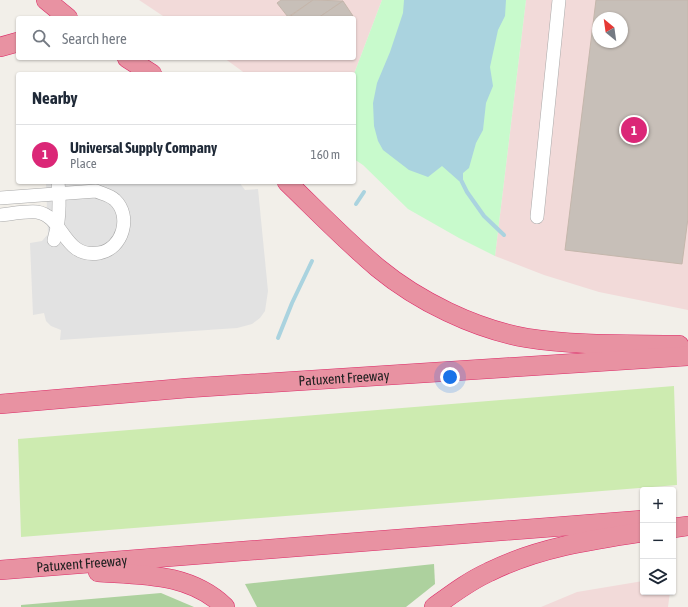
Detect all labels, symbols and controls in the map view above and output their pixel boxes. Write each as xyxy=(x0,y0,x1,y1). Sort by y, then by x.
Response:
north arrow xyxy=(592,12,628,48)
search box xyxy=(16,16,356,60)
icon: search xyxy=(30,27,52,49)
text: Search here xyxy=(62,30,127,47)
text: Nearby xyxy=(32,88,78,108)
pin: 1 xyxy=(621,115,647,145)
text: Universal Supply Company xyxy=(70,139,217,156)
text: 1 xyxy=(42,147,48,162)
text: 160 m xyxy=(311,147,340,162)
text: Place xyxy=(70,156,97,171)
street label: Patuxent Freeway xyxy=(298,367,390,389)
your location xyxy=(440,367,460,387)
map controls xyxy=(640,487,676,595)
button: + xyxy=(640,487,676,523)
button: − xyxy=(640,523,676,559)
street label: Patuxent Freeway xyxy=(36,552,128,575)
button: layers xyxy=(640,559,676,595)

